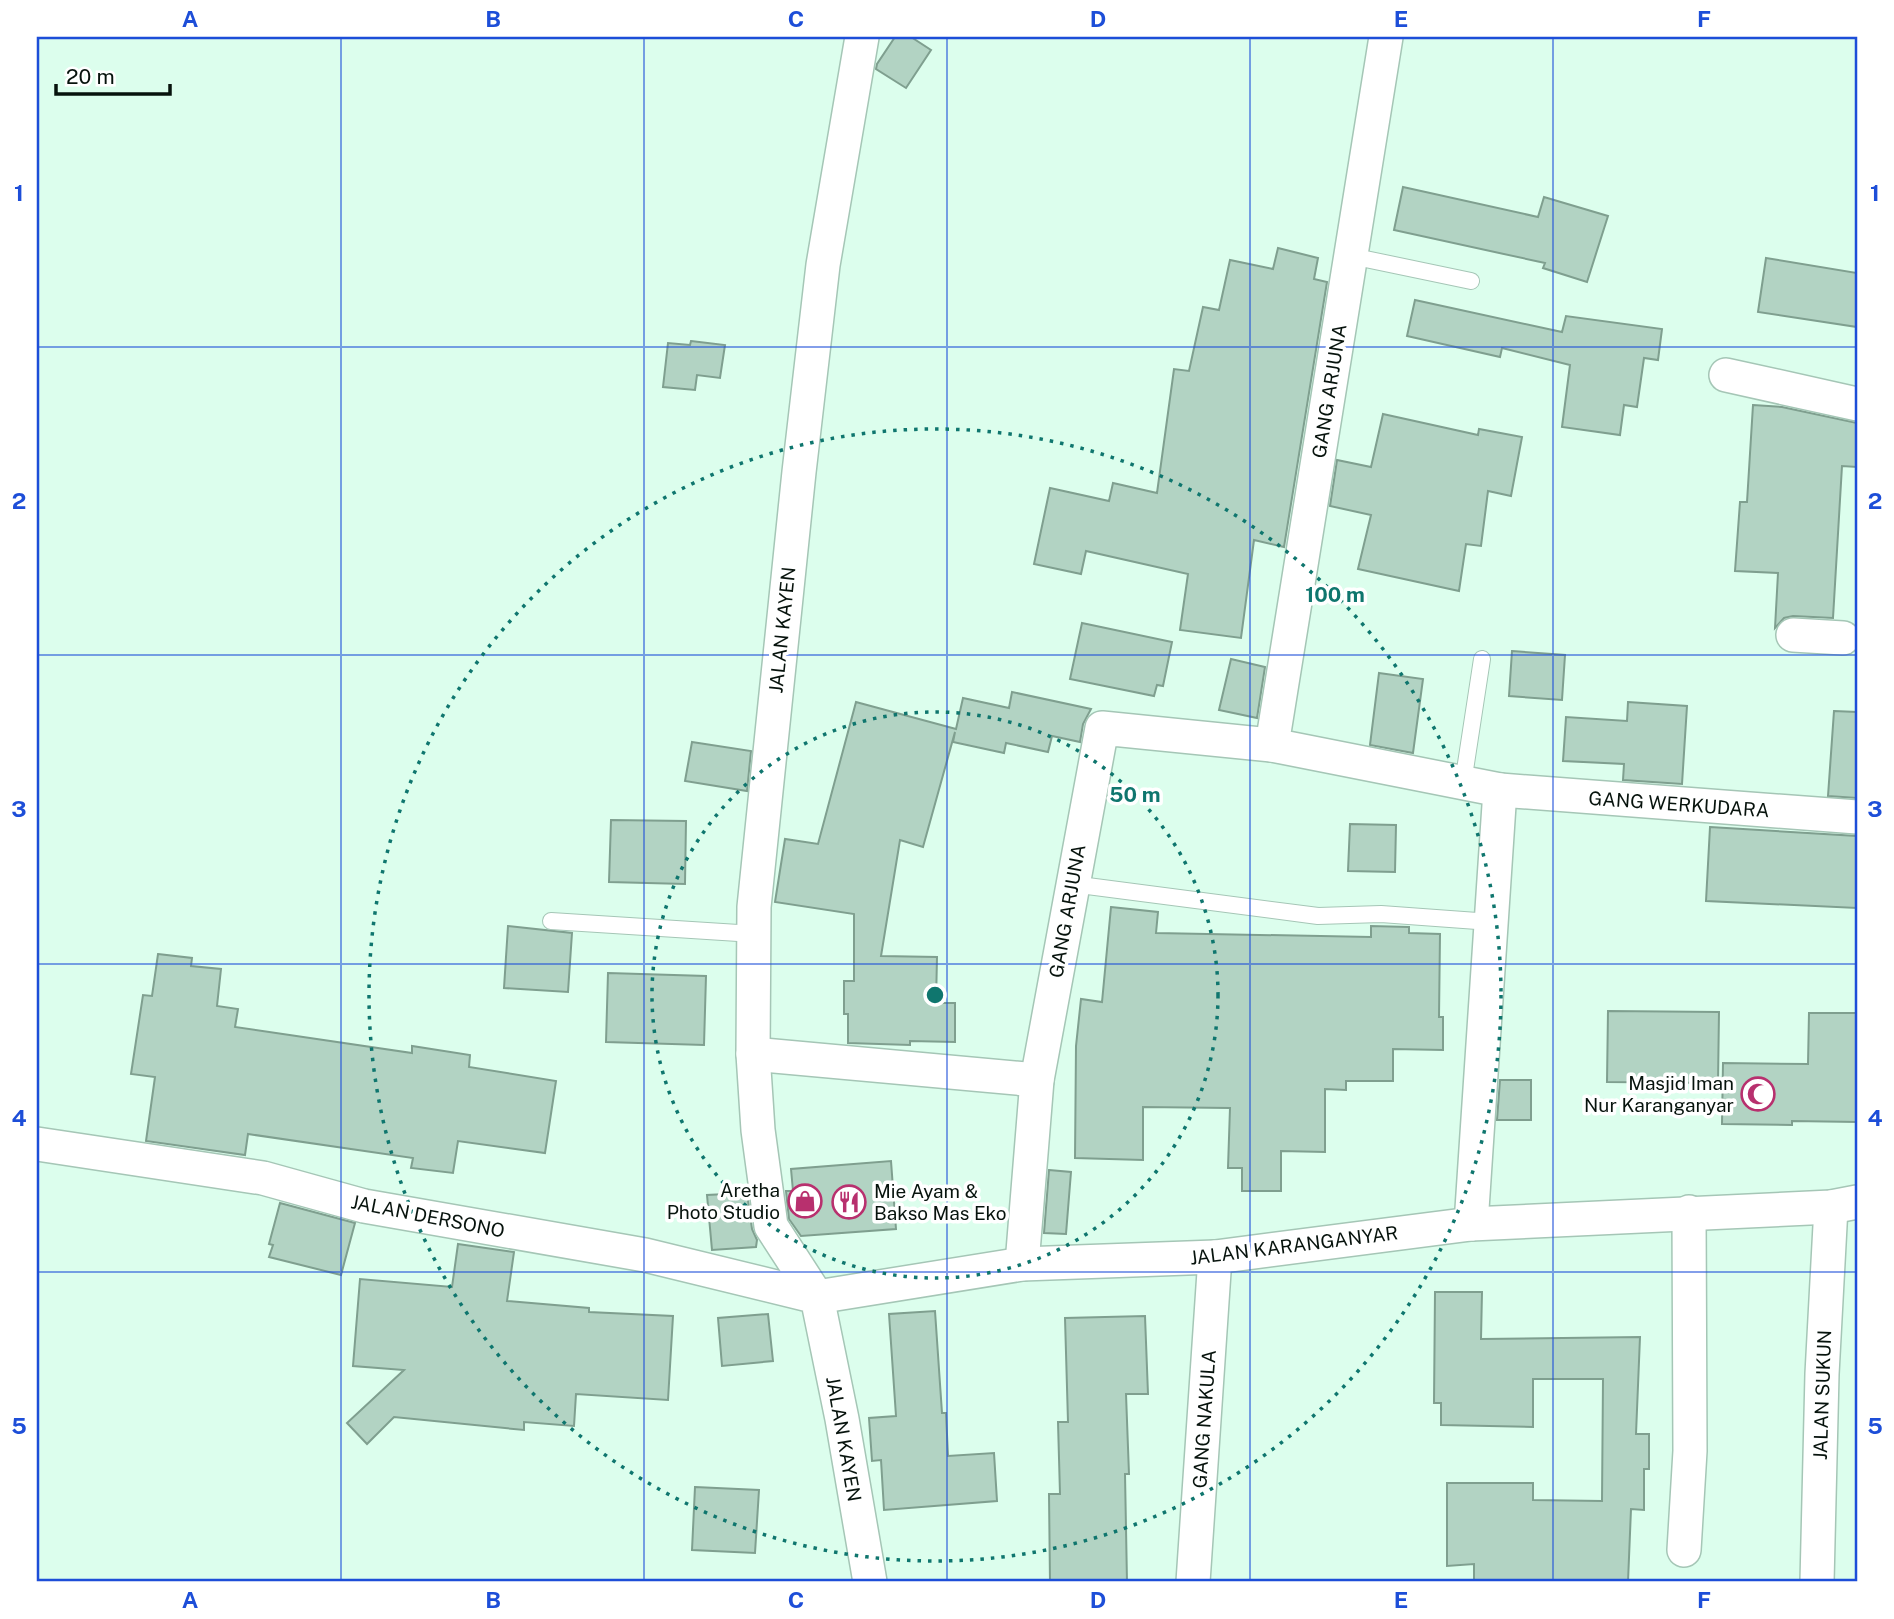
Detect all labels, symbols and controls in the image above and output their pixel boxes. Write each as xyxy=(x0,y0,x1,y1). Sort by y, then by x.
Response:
text: A xyxy=(182,5,199,32)
text: B xyxy=(485,5,501,32)
text: C xyxy=(788,5,804,32)
text: D xyxy=(1090,5,1106,32)
text: E xyxy=(1394,5,1408,32)
text: F xyxy=(1697,5,1711,32)
scale bar xyxy=(56,52,170,96)
text: 20 m xyxy=(66,64,115,89)
text: 1 xyxy=(14,179,24,206)
text: 1 xyxy=(1870,179,1880,206)
street label: GANG ARJUNA xyxy=(1308,322,1350,460)
text: 2 xyxy=(12,487,26,514)
text: 2 xyxy=(1868,487,1882,514)
street label: JALAN KAYEN xyxy=(764,566,800,694)
text: 100 m xyxy=(1305,582,1365,607)
text: 50 m xyxy=(1109,782,1161,807)
street label: GANG WERKUDARA xyxy=(1588,787,1770,821)
text: 3 xyxy=(11,795,27,822)
text: 3 xyxy=(1867,795,1883,822)
street label: GANG ARJUNA xyxy=(1044,842,1090,980)
centre of rings xyxy=(923,983,947,1007)
place label: Masjid Iman Nur Karanganyar xyxy=(1584,1072,1734,1116)
mosque icon: Masjid Iman Nur Karanganyar xyxy=(1739,1075,1777,1113)
text: 4 xyxy=(11,1104,27,1131)
text: 4 xyxy=(1867,1104,1883,1131)
place label: Aretha Photo Studio xyxy=(667,1179,780,1223)
place label: Mie Ayam & Bakso Mas Eko xyxy=(874,1180,1006,1224)
shop icon: Aretha Photo Studio xyxy=(786,1182,824,1220)
restaurant icon: Mie Ayam & Bakso Mas Eko xyxy=(830,1183,868,1221)
street label: JALAN DERSONO xyxy=(349,1190,507,1242)
street label: JALAN KARANGANYAR xyxy=(1189,1221,1399,1269)
street label: JALAN SUKUN xyxy=(1809,1330,1835,1460)
street label: GANG NAKULA xyxy=(1188,1349,1220,1489)
street label: JALAN KAYEN xyxy=(822,1375,866,1503)
text: 5 xyxy=(11,1412,27,1439)
text: 5 xyxy=(1867,1412,1883,1439)
text: A xyxy=(182,1586,199,1613)
text: B xyxy=(485,1586,501,1613)
text: C xyxy=(788,1586,804,1613)
text: D xyxy=(1090,1586,1106,1613)
text: E xyxy=(1394,1586,1408,1613)
text: F xyxy=(1697,1586,1711,1613)

